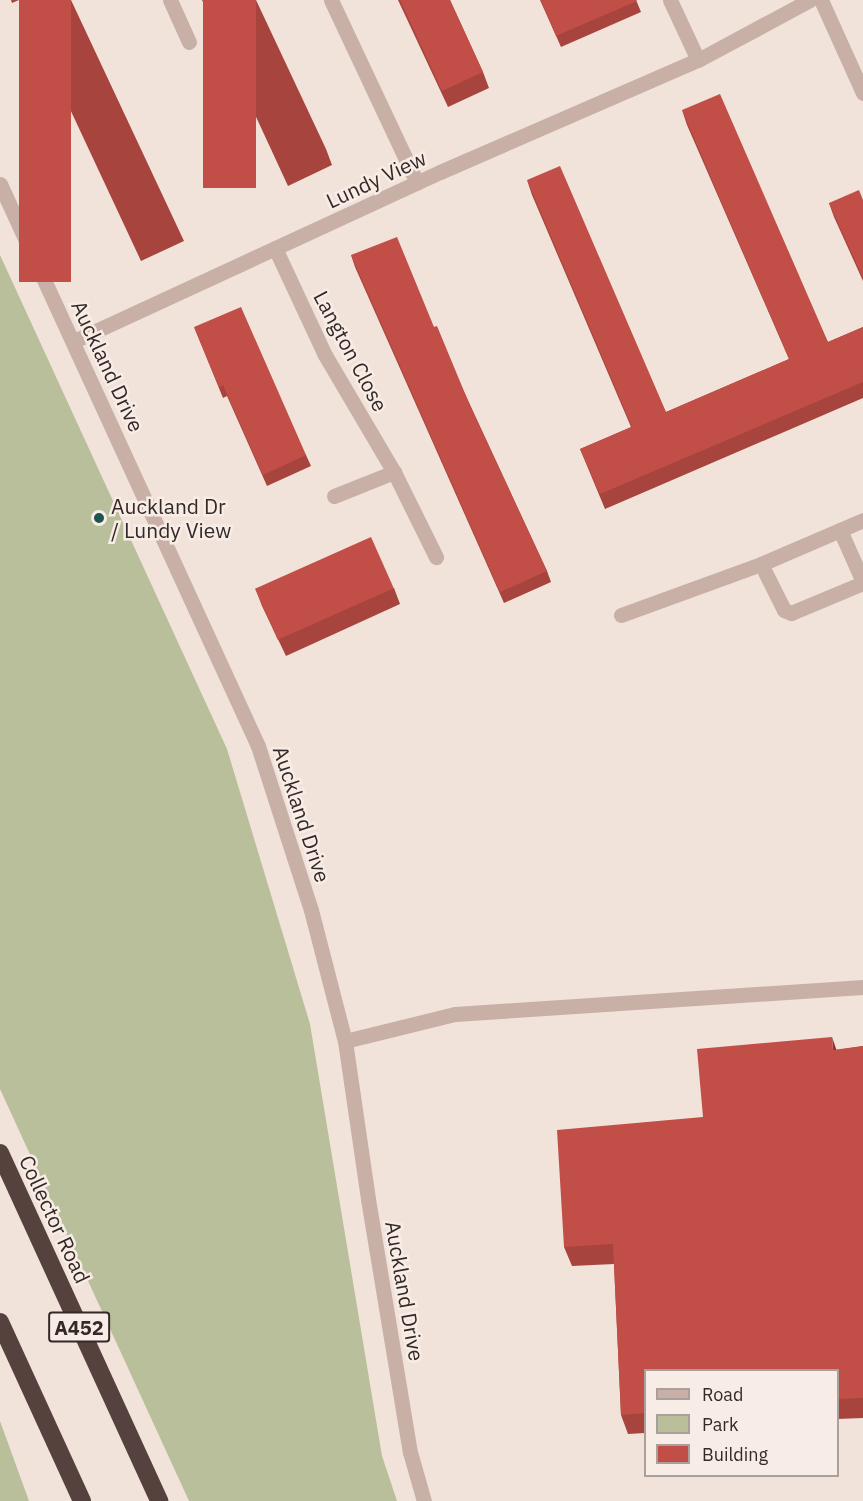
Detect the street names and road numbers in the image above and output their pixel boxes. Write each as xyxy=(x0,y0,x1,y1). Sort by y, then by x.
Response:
street label: Lundy View xyxy=(322,145,430,213)
street label: Langton Close xyxy=(309,286,393,416)
street label: Auckland Drive xyxy=(67,296,149,436)
street label: Auckland Drive xyxy=(268,743,336,885)
street label: Collector Road xyxy=(14,1151,96,1287)
street label: Auckland Drive xyxy=(380,1219,430,1363)
road number: A452 xyxy=(48,1310,110,1344)

